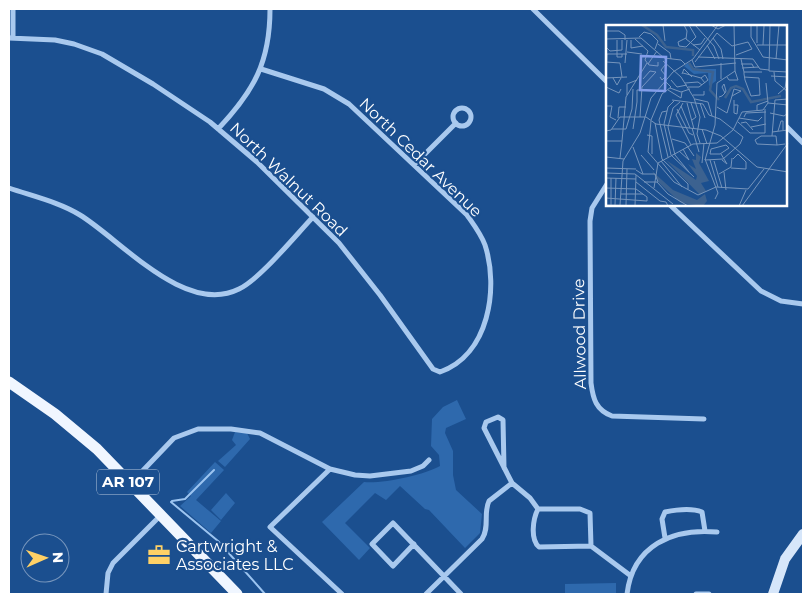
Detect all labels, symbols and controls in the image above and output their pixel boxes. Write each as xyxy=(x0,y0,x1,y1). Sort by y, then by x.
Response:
inset map xyxy=(606,25,787,206)
street label: North Cedar Avenue xyxy=(355,94,486,221)
street label: North Walnut Road xyxy=(226,118,351,240)
street label: Allwood Drive xyxy=(569,278,590,390)
road number: AR 107 xyxy=(97,470,159,494)
north arrow xyxy=(20,533,70,583)
place label: Cartwright & Associates LLC xyxy=(176,537,294,574)
office icon: Cartwright & Associates LLC xyxy=(146,542,172,568)
text: N xyxy=(49,552,67,564)

